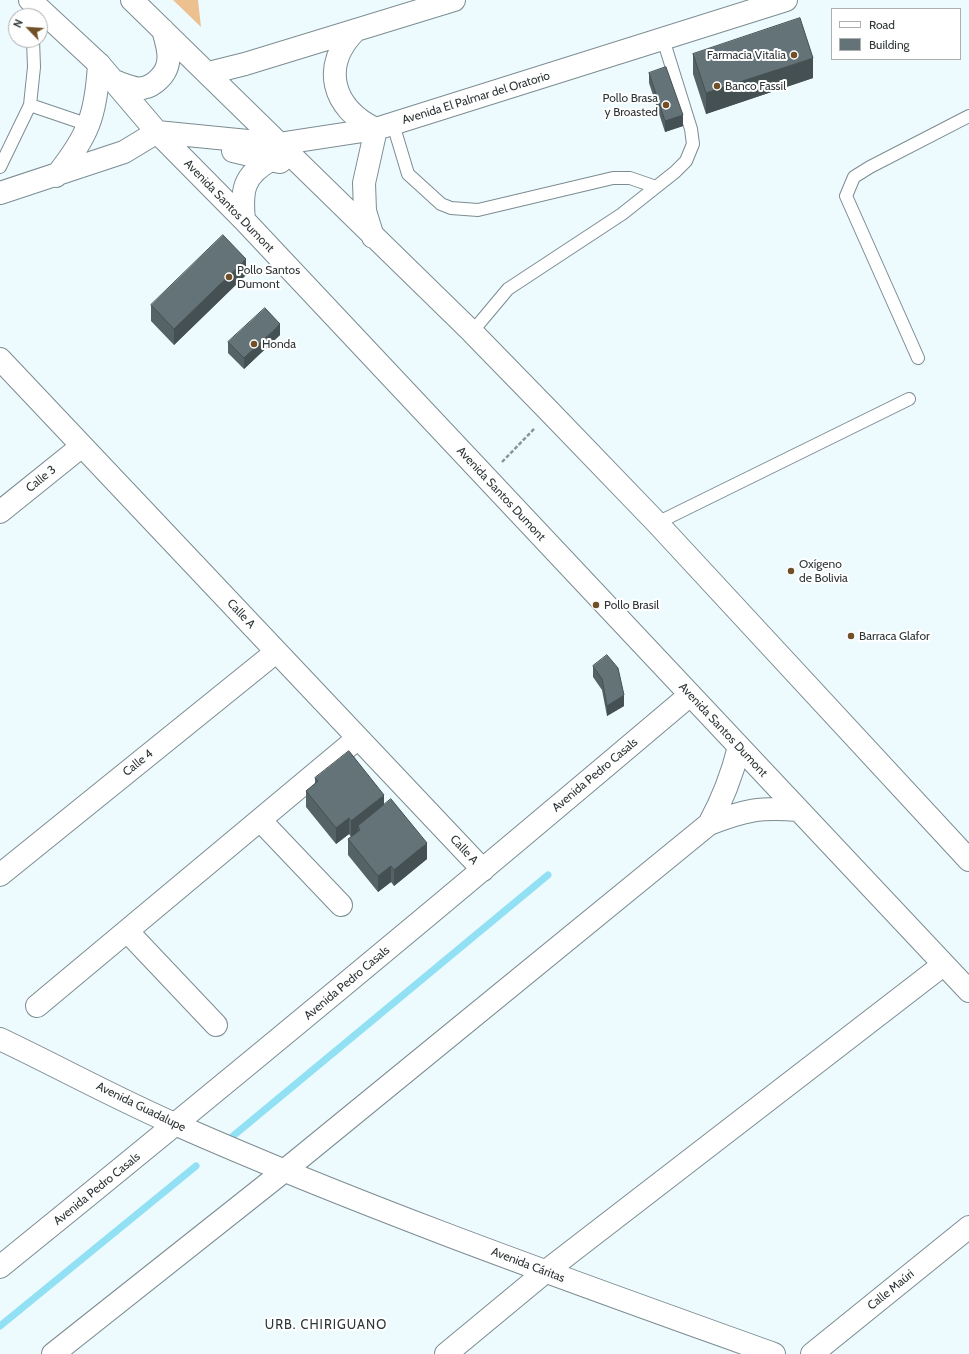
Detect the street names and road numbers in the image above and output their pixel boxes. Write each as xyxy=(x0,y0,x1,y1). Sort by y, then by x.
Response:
street label: Avenida El Palmar del Oratorio xyxy=(400,69,552,127)
street label: Avenida Santos Dumont xyxy=(181,157,277,255)
street label: Avenida Santos Dumont xyxy=(454,444,548,544)
street label: Calle 3 xyxy=(23,463,59,495)
street label: Calle A xyxy=(224,596,258,632)
street label: Avenida Santos Dumont xyxy=(676,680,770,780)
street label: Avenida Pedro Casals xyxy=(549,735,641,815)
street label: Calle 4 xyxy=(120,747,156,779)
street label: Calle A xyxy=(447,832,481,868)
street label: Avenida Pedro Casals xyxy=(301,943,393,1023)
street label: Avenida Guadalupe xyxy=(94,1079,188,1135)
street label: Avenida Pedro Casals xyxy=(51,1150,143,1228)
street label: Avenida Cáritas xyxy=(489,1244,567,1286)
street label: Calle Maúri xyxy=(865,1267,917,1313)

